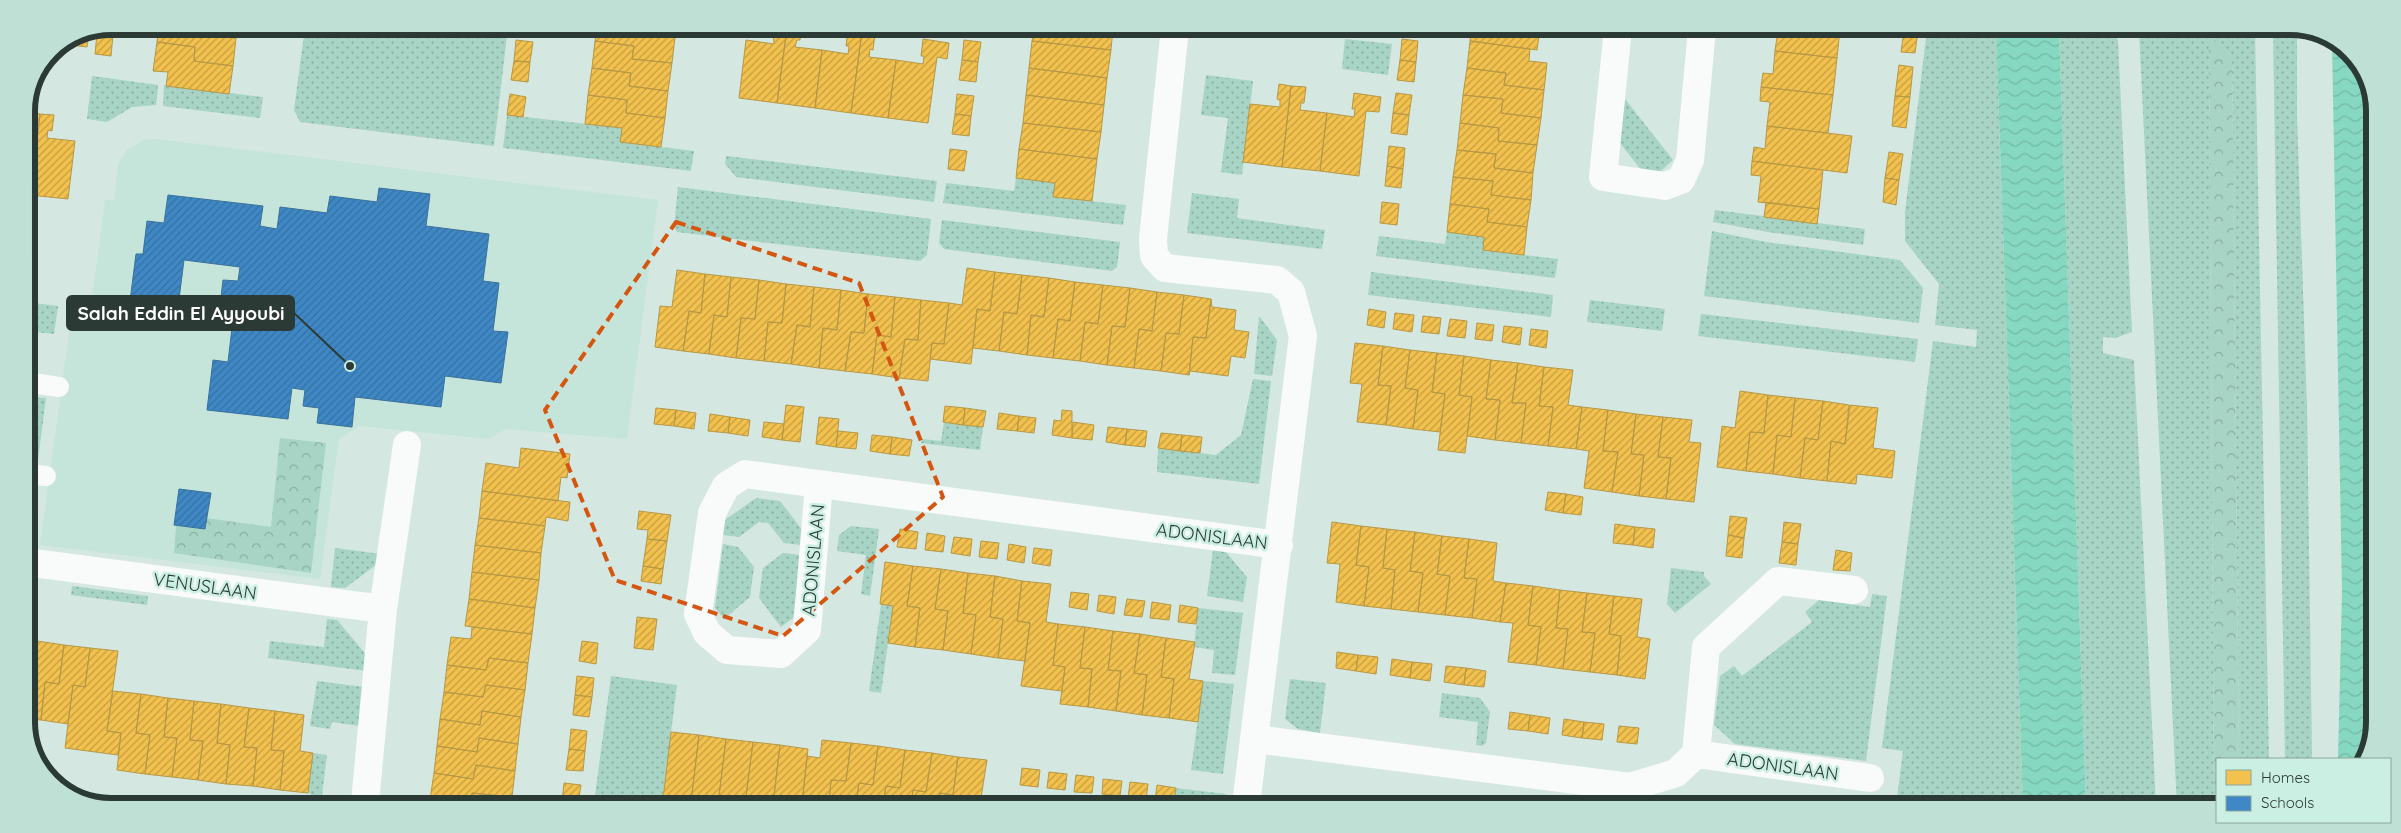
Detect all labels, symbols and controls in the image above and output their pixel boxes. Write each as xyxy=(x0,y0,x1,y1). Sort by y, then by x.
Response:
callout: Salah Eddin El Ayyoubi xyxy=(67,296,294,330)
text: Salah Eddin El Ayyoubi xyxy=(77,301,285,325)
street label: ADONISLAAN xyxy=(797,503,829,617)
street label: ADONISLAAN xyxy=(1155,518,1269,554)
street label: VENUSLAAN xyxy=(152,567,258,605)
street label: ADONISLAAN xyxy=(1726,747,1840,785)
legend xyxy=(2216,758,2391,823)
text: Homes xyxy=(2261,768,2310,787)
text: Schools xyxy=(2261,793,2314,812)

